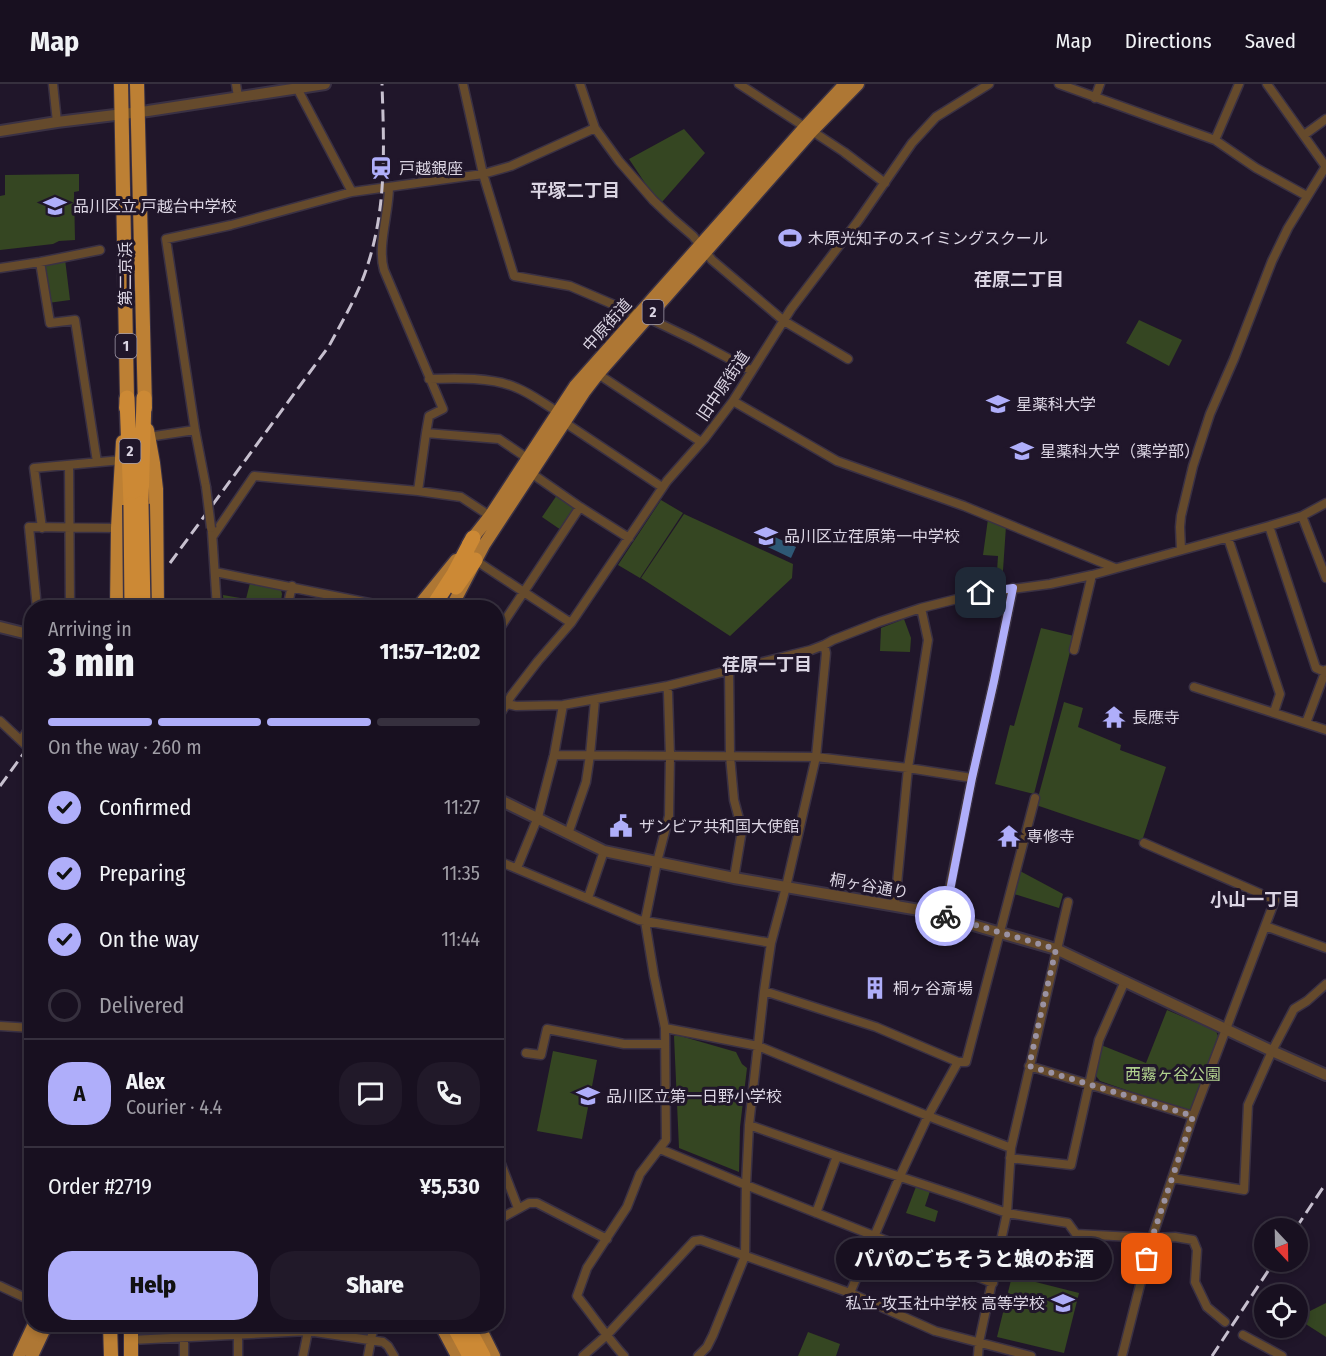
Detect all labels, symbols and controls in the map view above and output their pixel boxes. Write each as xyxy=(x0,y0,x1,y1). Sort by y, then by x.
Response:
text: Map xyxy=(30,25,79,58)
text: Map xyxy=(1055,28,1092,54)
text: Directions xyxy=(1125,28,1212,54)
text: Saved xyxy=(1245,28,1296,54)
station icon: 戸越銀座 xyxy=(368,155,394,181)
place label: 戸越銀座 xyxy=(399,159,463,178)
district label: 平塚二丁目 xyxy=(530,180,620,202)
school or university icon: 品川区立 戸越台中学校 xyxy=(42,193,68,219)
place label: 品川区立 戸越台中学校 xyxy=(73,197,237,216)
sports icon: 木原光知子のスイミングスクール xyxy=(777,225,803,251)
place label: 木原光知子のスイミングスクール xyxy=(808,229,1048,248)
street label: 第二京浜 xyxy=(116,242,135,306)
district label: 荏原二丁目 xyxy=(974,269,1064,291)
street label: 中原街道 xyxy=(579,295,635,355)
road number: 2 xyxy=(642,300,664,324)
road number: 1 xyxy=(116,334,136,358)
street label: 旧中原街道 xyxy=(693,348,753,424)
school or university icon: 星薬科大学 xyxy=(985,391,1011,417)
place label: 星薬科大学 xyxy=(1016,395,1096,414)
school or university icon: 星薬科大学（薬学部） xyxy=(1009,438,1035,464)
road number: 2 xyxy=(120,439,140,463)
place label: 星薬科大学（薬学部） xyxy=(1040,442,1200,461)
school or university icon: 品川区立荏原第一中学校 xyxy=(753,523,779,549)
place label: 品川区立荏原第一中学校 xyxy=(784,527,960,546)
pin xyxy=(955,567,1006,618)
icon: home xyxy=(964,576,997,609)
text: Arriving in xyxy=(48,617,132,641)
text: 11:57–12:02 xyxy=(380,638,480,665)
text: 3 min xyxy=(48,640,135,686)
district label: 荏原一丁目 xyxy=(722,654,812,676)
temple icon: 長應寺 xyxy=(1101,704,1127,730)
place label: 長應寺 xyxy=(1132,708,1180,727)
text: On the way · 260 m xyxy=(48,735,202,759)
icon: check xyxy=(48,791,81,824)
text: Confirmed xyxy=(99,794,192,821)
text: 11:27 xyxy=(444,795,480,819)
public building icon: ザンビア共和国大使館 xyxy=(608,813,634,839)
place label: ザンビア共和国大使館 xyxy=(639,817,799,836)
temple icon: 専修寺 xyxy=(996,823,1022,849)
place label: 専修寺 xyxy=(1027,827,1075,846)
icon: check xyxy=(48,857,81,890)
text: Preparing xyxy=(99,860,185,887)
text: 11:35 xyxy=(442,861,480,885)
street label: 桐ヶ谷通り xyxy=(828,870,910,902)
courier xyxy=(915,886,975,946)
district label: 小山一丁目 xyxy=(1210,889,1300,911)
icon: bike xyxy=(929,900,962,933)
icon: check xyxy=(48,923,81,956)
text: On the way xyxy=(99,926,199,953)
text: 11:44 xyxy=(441,927,480,951)
building icon: 桐ヶ谷斎場 xyxy=(862,975,888,1001)
place label: 桐ヶ谷斎場 xyxy=(893,979,973,998)
text: Delivered xyxy=(99,992,184,1019)
button: chat xyxy=(339,1062,402,1125)
button: phone xyxy=(417,1062,480,1125)
park label: 西霧ヶ谷公園 xyxy=(1125,1065,1221,1084)
text: Alex xyxy=(126,1068,165,1095)
text: A xyxy=(74,1080,85,1107)
school or university icon: 品川区立第一日野小学校 xyxy=(575,1083,601,1109)
place label: 品川区立第一日野小学校 xyxy=(606,1087,782,1106)
text: Courier · 4.4 xyxy=(126,1095,222,1119)
text: Order #2719 xyxy=(48,1173,152,1200)
text: ¥5,530 xyxy=(420,1173,480,1200)
north arrow xyxy=(1254,1218,1308,1272)
map controls xyxy=(1254,1218,1308,1338)
pin xyxy=(1121,1233,1172,1284)
callout: パパのごちそうと娘のお酒 xyxy=(835,1238,1111,1280)
icon: bag xyxy=(1130,1242,1163,1275)
text: パパのごちそうと娘のお酒 xyxy=(854,1247,1094,1271)
button: Help xyxy=(48,1251,258,1320)
button: Share xyxy=(270,1251,480,1320)
button: locate xyxy=(1254,1284,1308,1338)
school or university icon: 私立 攻玉社中学校 高等学校 xyxy=(1050,1290,1076,1316)
place label: 私立 攻玉社中学校 高等学校 xyxy=(845,1294,1045,1313)

